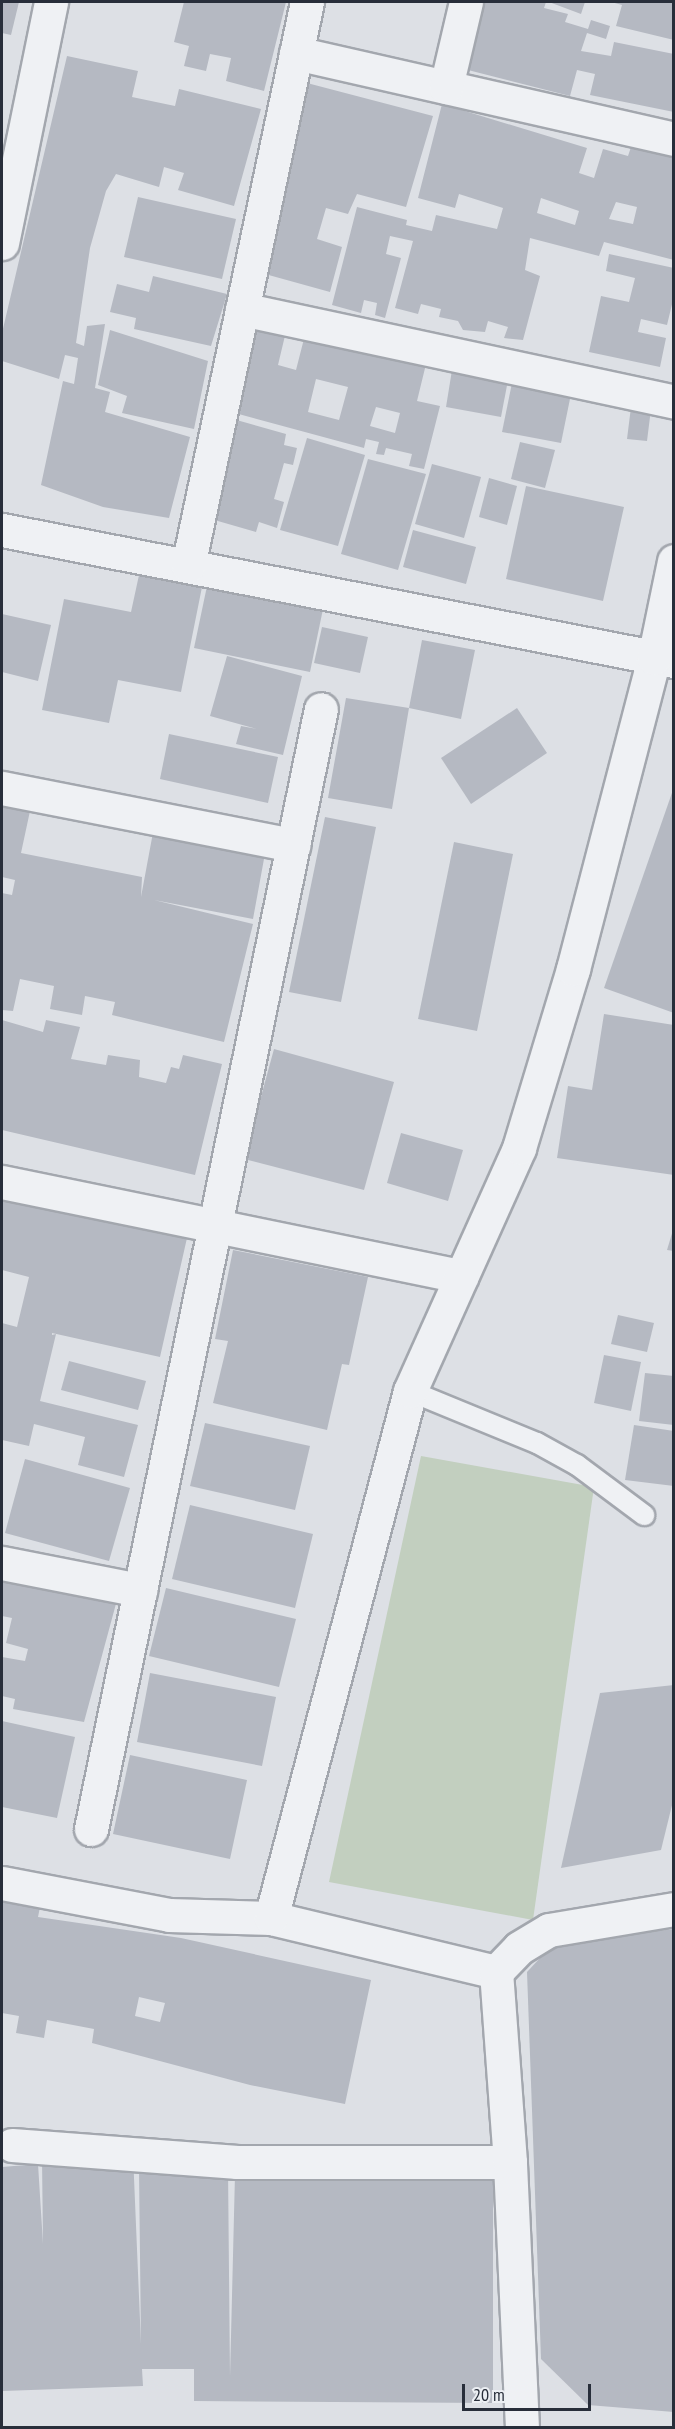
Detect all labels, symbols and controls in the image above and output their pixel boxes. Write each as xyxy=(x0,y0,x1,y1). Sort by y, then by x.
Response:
scale bar xyxy=(465,2372,594,2410)
text: 20 m xyxy=(473,2383,505,2406)

